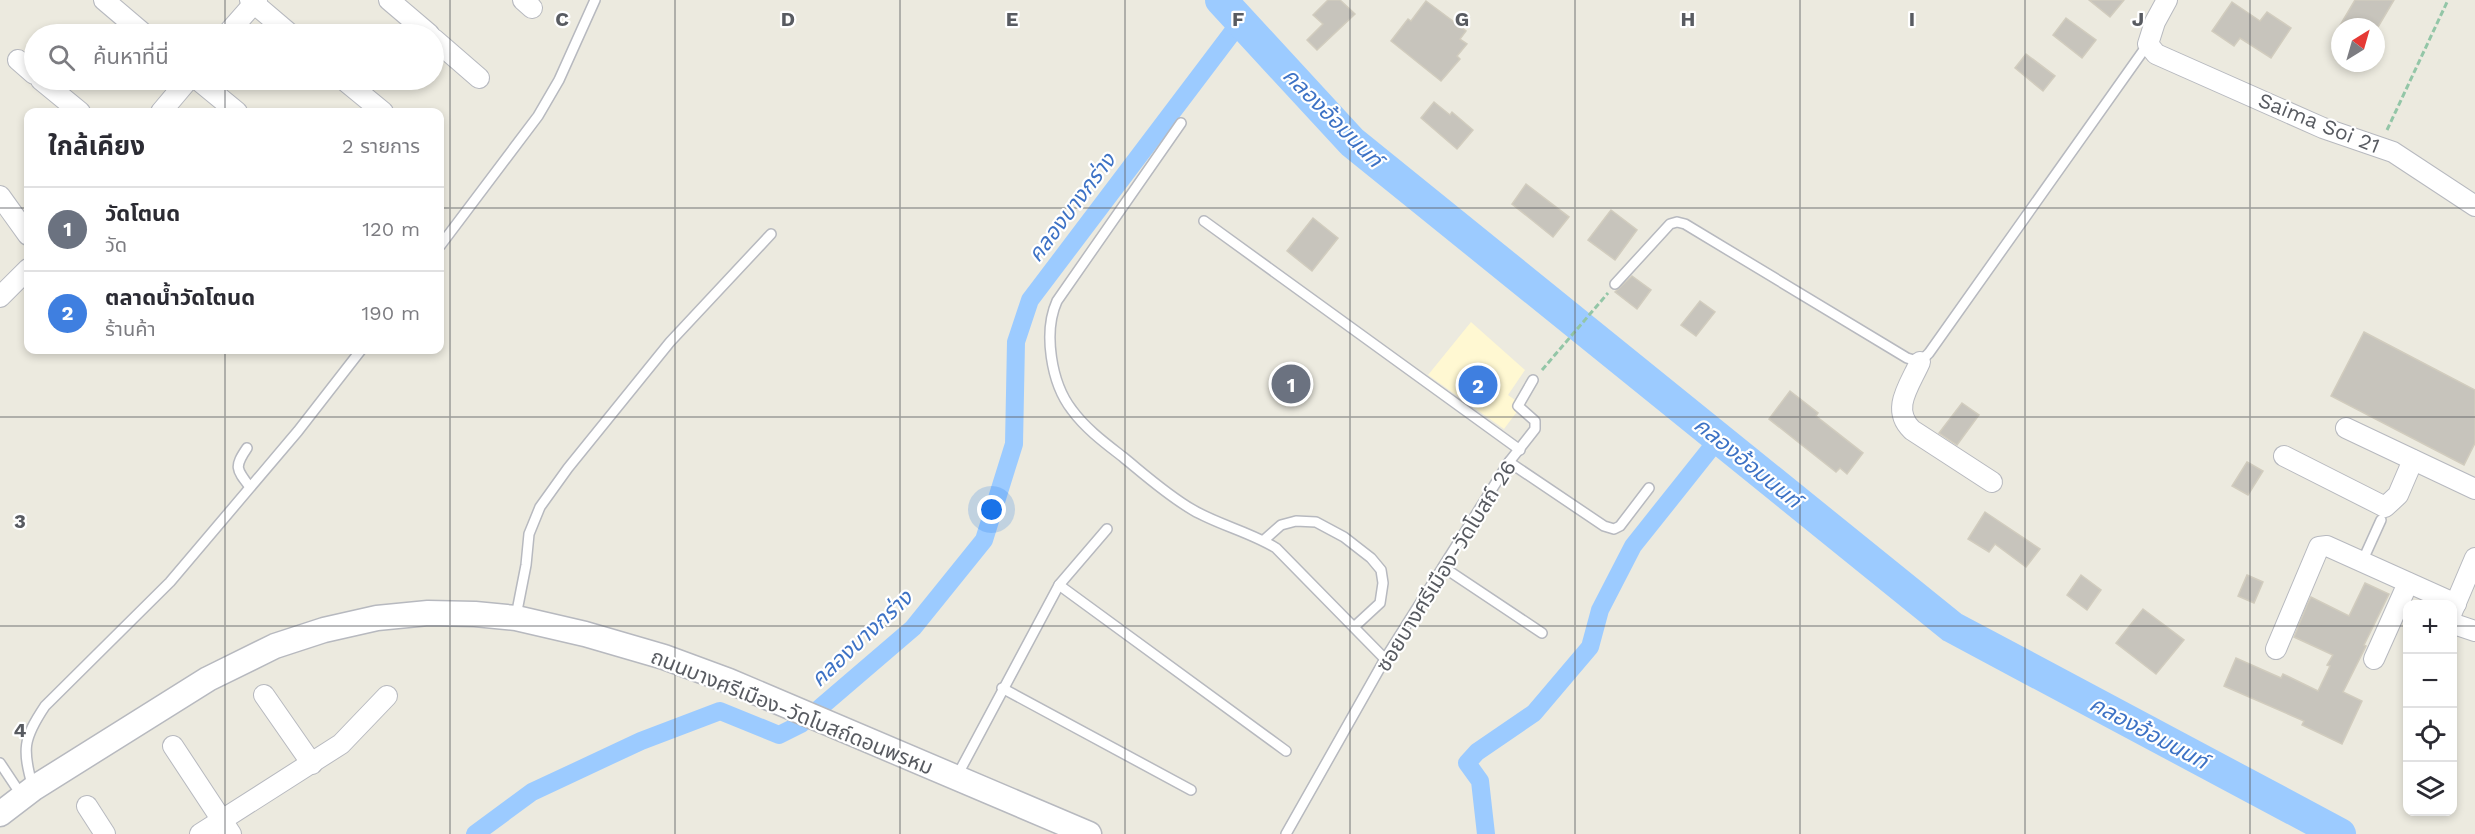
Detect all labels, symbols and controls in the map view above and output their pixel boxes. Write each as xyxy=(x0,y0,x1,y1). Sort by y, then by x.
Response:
text: C xyxy=(555,7,569,31)
text: D xyxy=(781,7,795,31)
text: E xyxy=(1006,7,1018,31)
text: F xyxy=(1232,7,1244,31)
text: G xyxy=(1455,7,1469,31)
text: H xyxy=(1681,7,1695,31)
text: I xyxy=(1909,7,1915,31)
text: J xyxy=(2132,7,2144,31)
north arrow xyxy=(2331,18,2385,72)
search box xyxy=(24,24,444,90)
icon: search xyxy=(45,41,78,74)
text: ค้นหาที่นี่ xyxy=(93,44,169,69)
water label: คลองอ้อมนนท์ xyxy=(1278,63,1390,175)
street label: Saima Soi 21 xyxy=(2255,87,2383,158)
text: ใกล้เคียง xyxy=(48,131,145,161)
text: 2 รายการ xyxy=(342,134,420,158)
water label: คลองบางกร่าง xyxy=(1023,147,1121,266)
text: วัดโตนด xyxy=(105,201,180,226)
text: 1 xyxy=(63,217,72,241)
text: 120 m xyxy=(362,217,420,241)
text: วัด xyxy=(105,233,127,257)
text: ตลาดน้ำวัดโตนด xyxy=(105,285,255,310)
text: 2 xyxy=(62,301,73,325)
text: 190 m xyxy=(362,301,420,325)
text: ร้านค้า xyxy=(105,317,156,341)
pin: 1 xyxy=(1272,362,1310,406)
pin: 2 xyxy=(1458,362,1498,408)
water label: คลองอ้อมนนท์ xyxy=(1689,412,1809,515)
street label: ซอยบางศรีเมือง-วัดโบสถ์ 26 xyxy=(1370,456,1521,676)
your location xyxy=(977,495,1006,524)
text: 3 xyxy=(14,509,26,533)
water label: คลองบางกร่าง xyxy=(806,584,918,692)
map controls xyxy=(2403,600,2457,816)
button: + xyxy=(2403,600,2457,654)
street label: ถนนบางศรีเมือง-วัดโบสถ์ดอนพรหม xyxy=(647,643,937,780)
button: − xyxy=(2403,654,2457,708)
water label: คลองอ้อมนนท์ xyxy=(2086,691,2215,776)
button: locate xyxy=(2403,708,2457,762)
text: 4 xyxy=(14,718,27,742)
button: layers xyxy=(2403,762,2457,816)

